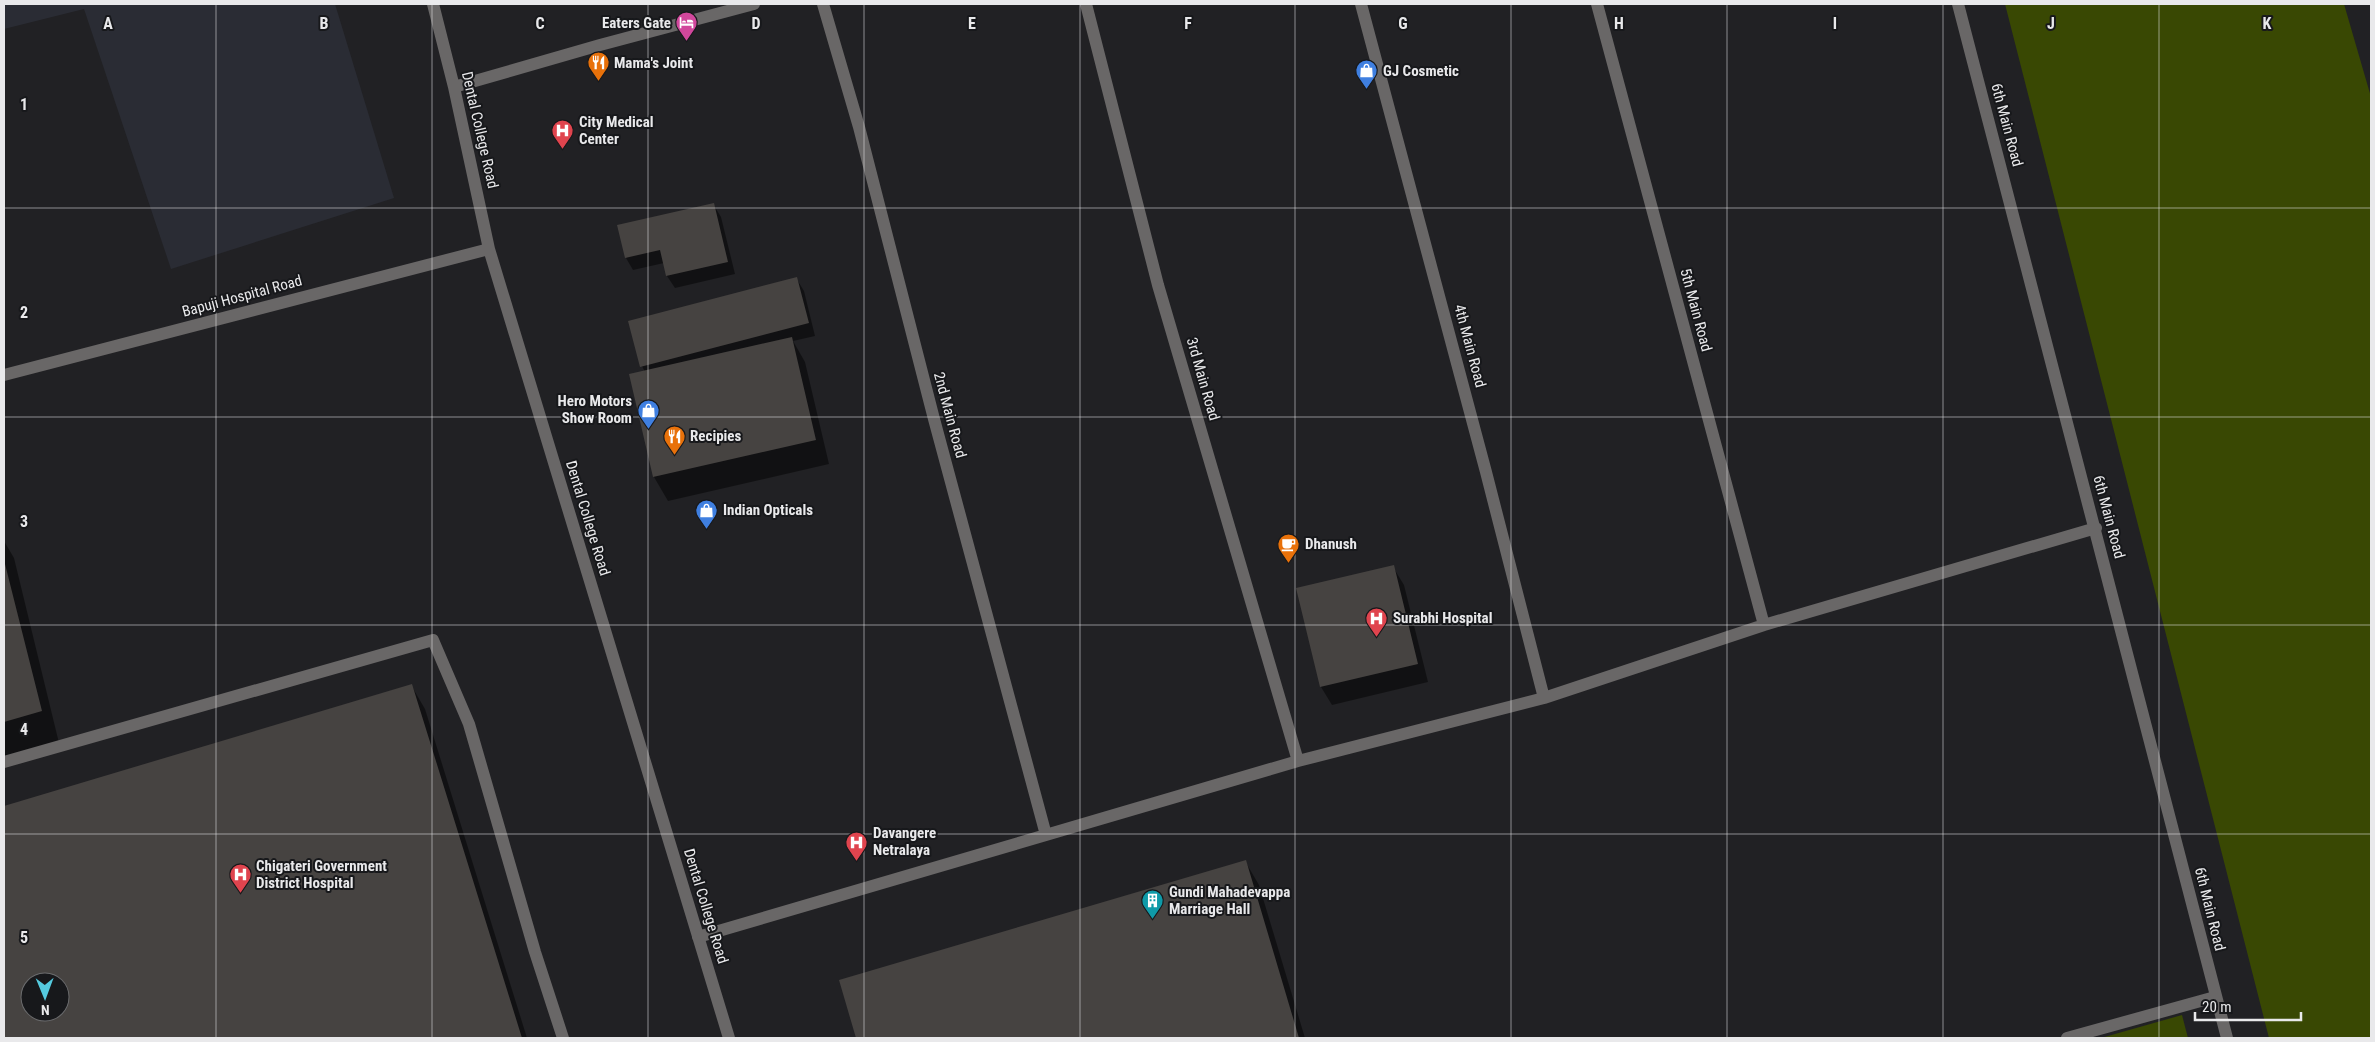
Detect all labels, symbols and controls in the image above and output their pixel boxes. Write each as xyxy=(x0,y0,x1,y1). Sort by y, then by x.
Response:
hotel icon: Eaters Gate xyxy=(675,11,699,42)
text: A xyxy=(103,14,113,33)
text: B xyxy=(320,14,329,33)
text: C xyxy=(535,14,545,33)
place label: Eaters Gate xyxy=(602,14,671,32)
text: D xyxy=(751,14,761,33)
text: E xyxy=(968,14,976,33)
text: F xyxy=(1184,14,1192,33)
text: G xyxy=(1398,14,1408,33)
text: H xyxy=(1614,14,1624,33)
text: I xyxy=(1833,14,1837,33)
text: J xyxy=(2047,14,2055,33)
text: K xyxy=(2263,14,2272,33)
restaurant icon: Mama's Joint xyxy=(586,51,610,82)
place label: Mama's Joint xyxy=(614,54,693,72)
shop icon: GJ Cosmetic xyxy=(1355,59,1379,90)
place label: GJ Cosmetic xyxy=(1383,62,1459,80)
street label: Dental College Road xyxy=(458,70,502,190)
street label: 6th Main Road xyxy=(1987,81,2027,169)
text: 1 xyxy=(20,95,28,114)
place label: City Medical Center xyxy=(579,113,654,148)
hospital icon: City Medical Center xyxy=(551,119,575,150)
street label: 5th Main Road xyxy=(1676,266,1716,354)
street label: Bapuji Hospital Road xyxy=(180,271,304,321)
street label: 4th Main Road xyxy=(1450,302,1490,390)
text: 2 xyxy=(20,303,28,322)
street label: 3rd Main Road xyxy=(1183,335,1223,423)
street label: 2nd Main Road xyxy=(930,370,970,460)
place label: Hero Motors Show Room xyxy=(558,392,632,427)
shop icon: Hero Motors Show Room xyxy=(636,398,660,429)
restaurant icon: Recipies xyxy=(662,424,686,455)
place label: Recipies xyxy=(690,427,742,445)
street label: Dental College Road xyxy=(562,458,614,578)
street label: 6th Main Road xyxy=(2089,473,2129,561)
shop icon: Indian Opticals xyxy=(695,498,719,529)
place label: Indian Opticals xyxy=(723,501,813,519)
text: 3 xyxy=(20,512,28,531)
cafe icon: Dhanush xyxy=(1277,532,1301,563)
place label: Dhanush xyxy=(1305,535,1357,553)
hospital icon: Surabhi Hospital xyxy=(1365,606,1389,637)
place label: Surabhi Hospital xyxy=(1393,609,1492,627)
text: 4 xyxy=(20,720,28,739)
place label: Davangere Netralaya xyxy=(873,824,936,859)
hospital icon: Davangere Netralaya xyxy=(845,830,869,861)
street label: Dental College Road xyxy=(680,846,732,966)
place label: Chigateri Government District Hospital xyxy=(256,857,387,892)
hospital icon: Chigateri Government District Hospital xyxy=(228,863,252,894)
street label: 6th Main Road xyxy=(2191,865,2229,953)
place label: Gundi Mahadevappa Marriage Hall xyxy=(1169,883,1290,918)
building icon: Gundi Mahadevappa Marriage Hall xyxy=(1141,889,1165,920)
text: 5 xyxy=(20,928,28,947)
north arrow xyxy=(20,972,70,1022)
scale bar xyxy=(2195,990,2301,1022)
text: 20 m xyxy=(2202,998,2232,1016)
text: N xyxy=(41,1002,50,1018)

